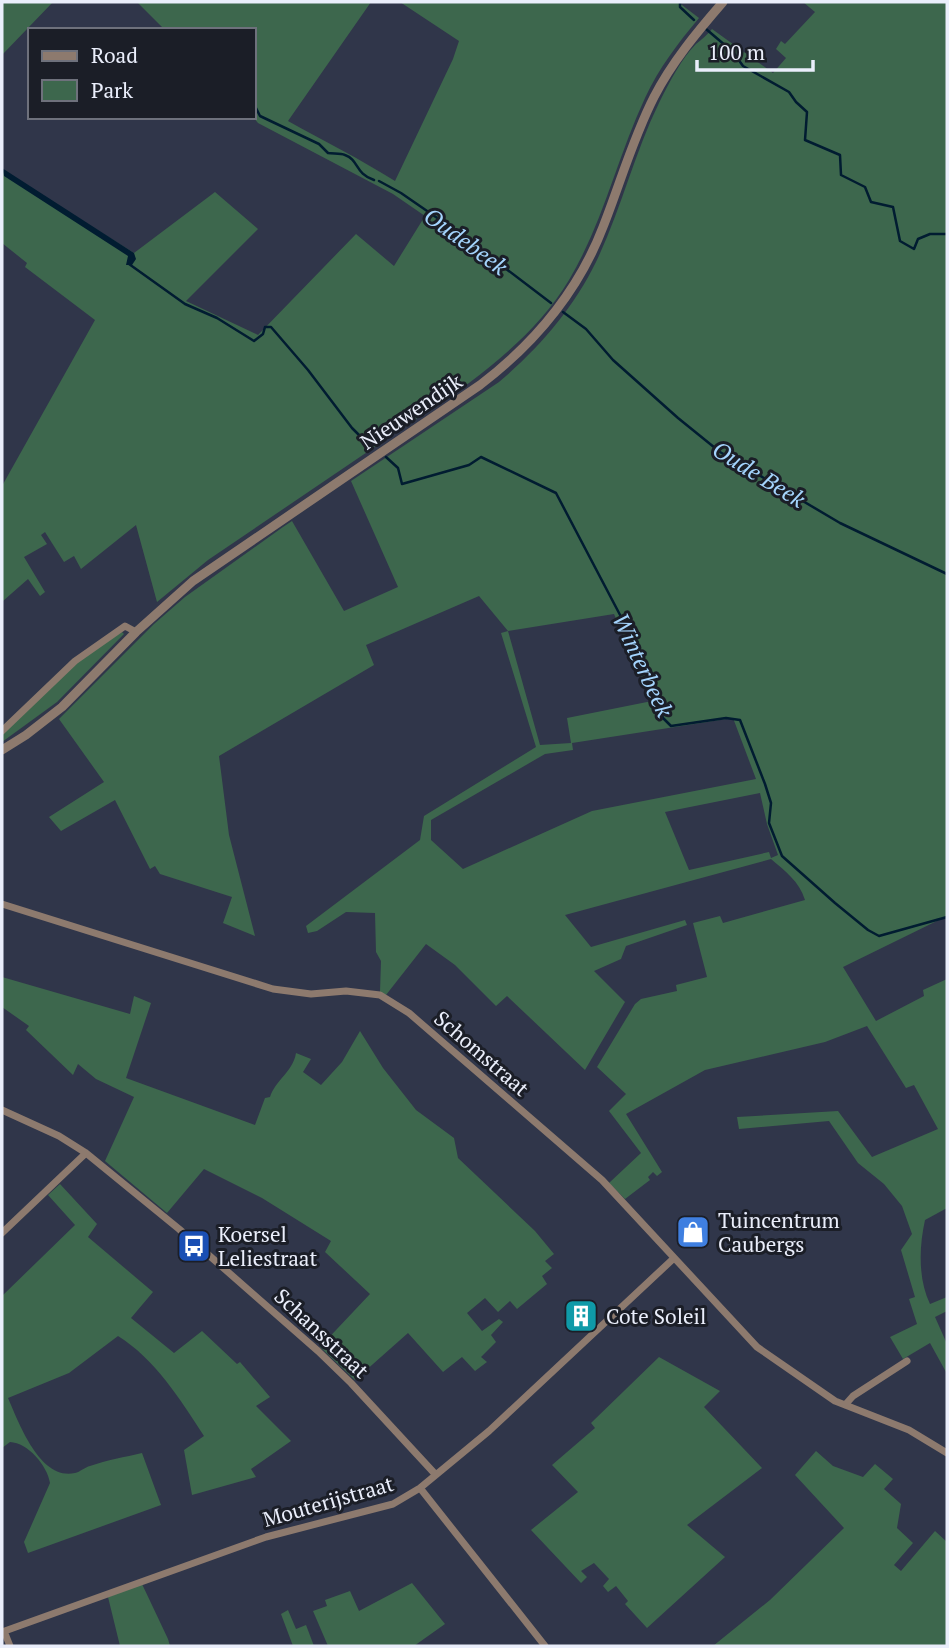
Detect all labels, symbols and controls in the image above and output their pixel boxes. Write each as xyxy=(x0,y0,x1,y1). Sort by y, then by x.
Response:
legend xyxy=(28,28,256,119)
scale bar xyxy=(697,28,813,72)
text: 100 m xyxy=(708,38,765,66)
text: Road xyxy=(91,41,138,69)
text: Park xyxy=(91,76,133,104)
water label: Oudebeek xyxy=(418,200,515,282)
street label: Nieuwendijk xyxy=(355,367,468,455)
water label: Oude Beek xyxy=(707,433,812,515)
water label: Winterbeek xyxy=(605,608,681,723)
street label: Schomstraat xyxy=(429,1004,536,1102)
place label: Tuincentrum Caubergs xyxy=(718,1206,840,1258)
shop icon: Tuincentrum Caubergs xyxy=(674,1213,712,1251)
place label: Koersel Leliestraat xyxy=(218,1220,317,1272)
bus stop icon: Koersel Leliestraat xyxy=(175,1227,213,1265)
street label: Schansstraat xyxy=(269,1282,375,1384)
building icon: Cote Soleil xyxy=(562,1297,600,1335)
place label: Cote Soleil xyxy=(606,1302,706,1330)
street label: Mouterijstraat xyxy=(259,1469,397,1533)

